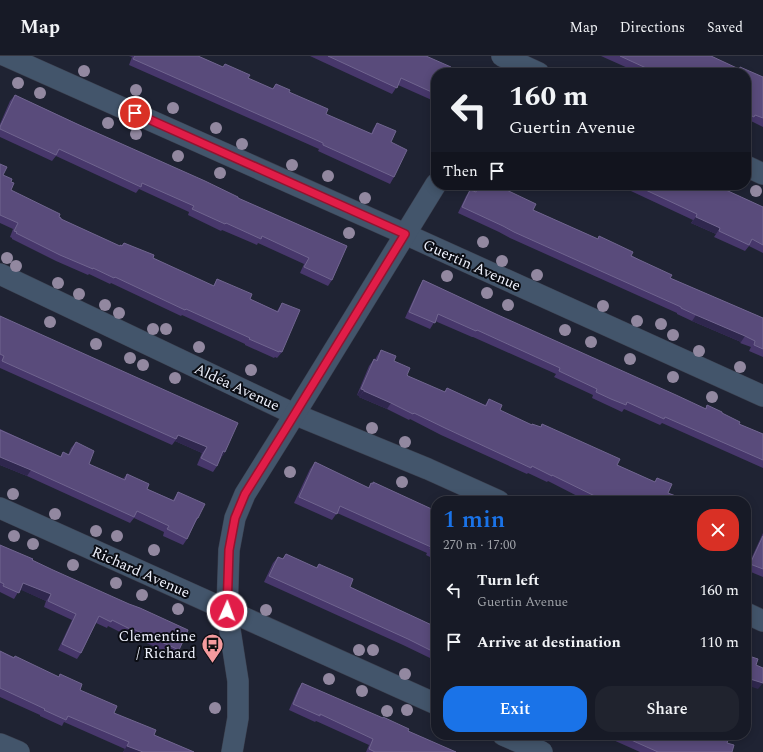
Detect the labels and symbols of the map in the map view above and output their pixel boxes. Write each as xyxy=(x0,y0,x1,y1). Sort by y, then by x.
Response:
pin xyxy=(118,96,152,130)
street label: Guertin Avenue xyxy=(419,234,525,297)
street label: Aldéa Avenue xyxy=(190,358,283,417)
street label: Richard Avenue xyxy=(88,541,194,604)
position arrow xyxy=(206,590,248,632)
place label: Clementine / Richard xyxy=(119,625,196,665)
bus stop icon: Clementine / Richard xyxy=(199,632,225,665)

